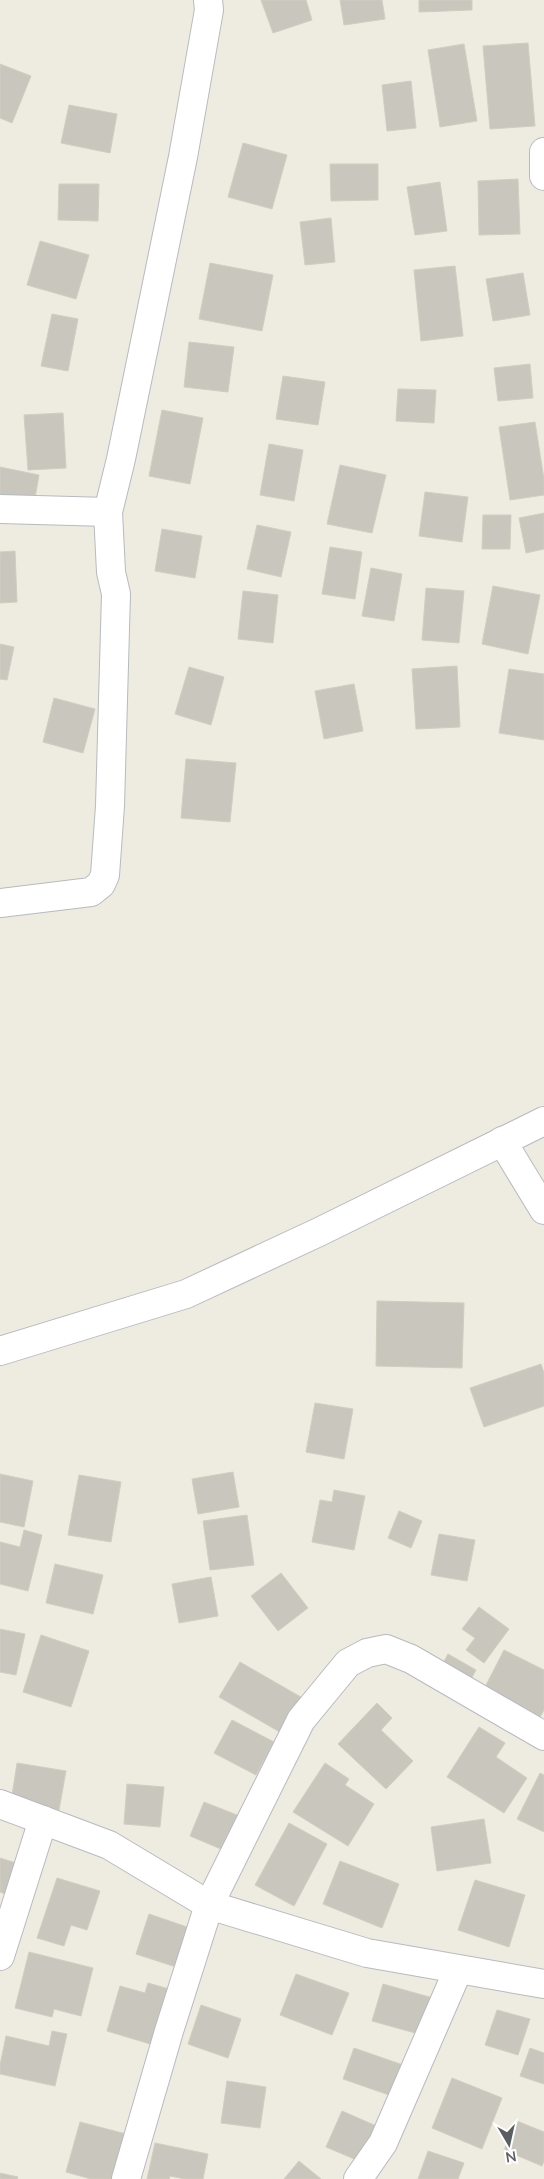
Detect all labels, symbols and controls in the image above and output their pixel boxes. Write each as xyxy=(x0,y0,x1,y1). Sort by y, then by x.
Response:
north arrow xyxy=(484,2119,534,2169)
text: N xyxy=(504,2148,518,2167)

